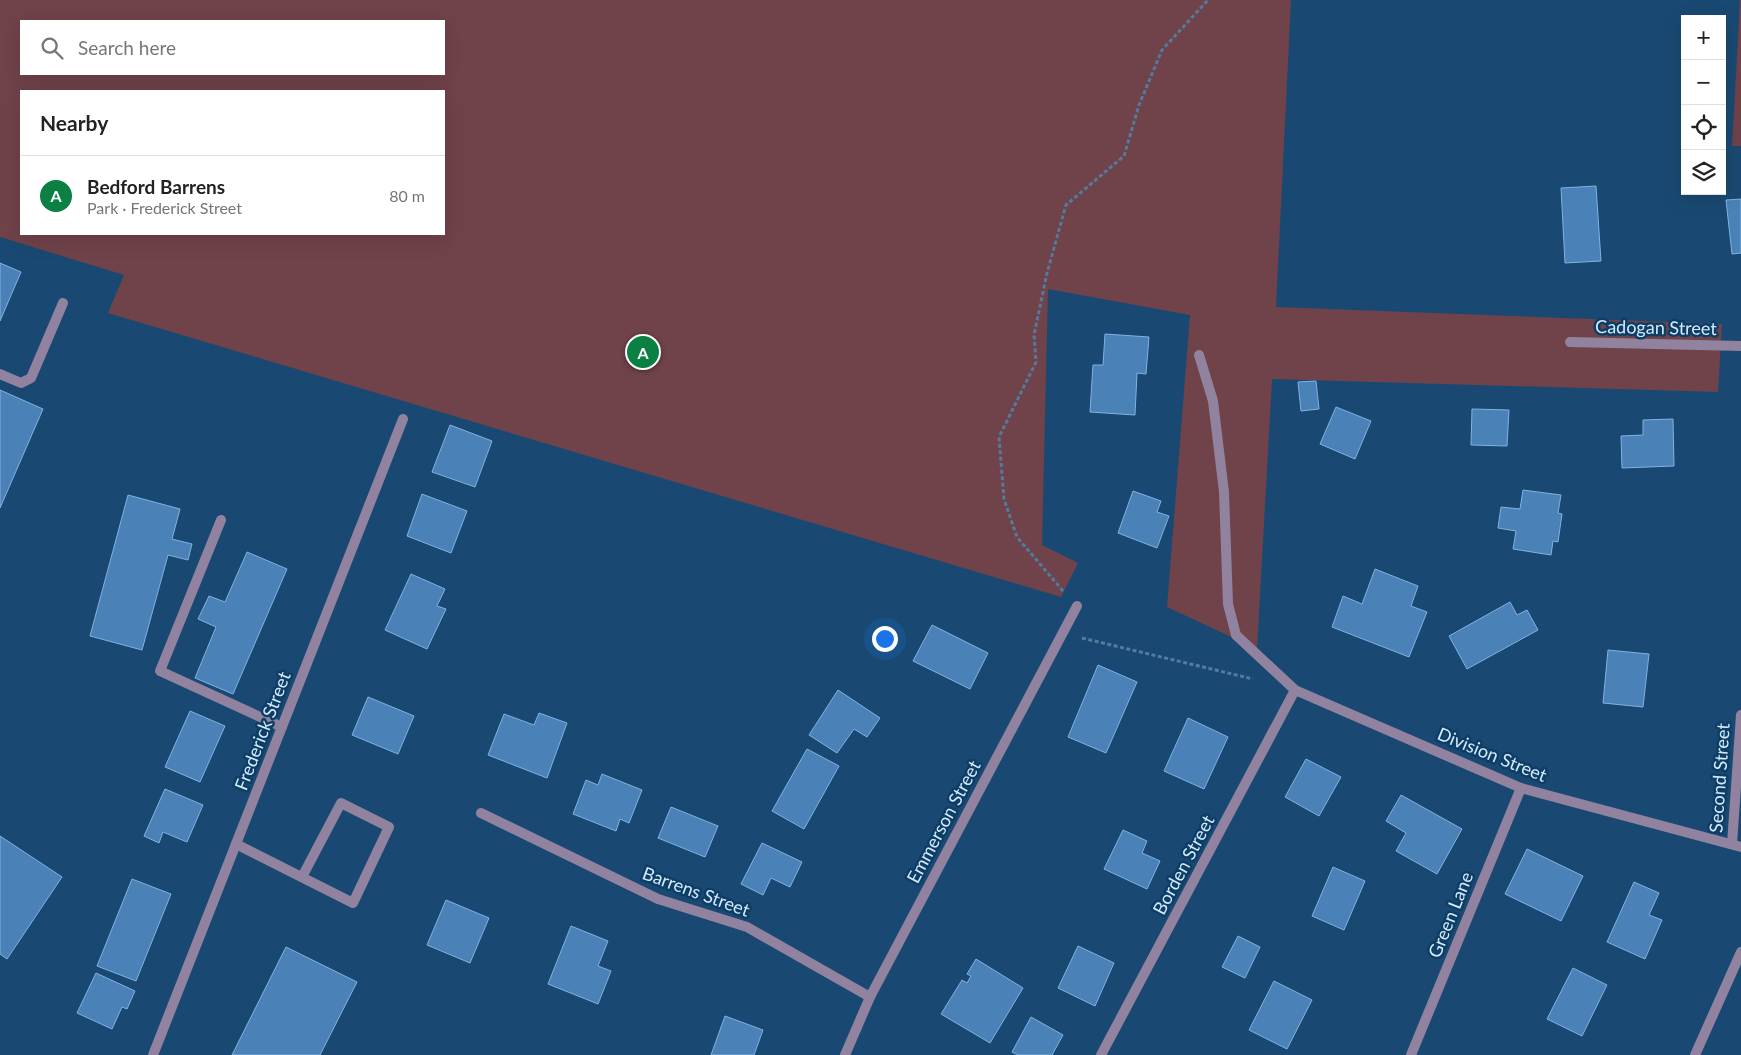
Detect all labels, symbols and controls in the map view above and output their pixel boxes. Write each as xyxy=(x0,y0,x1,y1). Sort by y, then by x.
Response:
map controls xyxy=(1681,15,1726,195)
button: + xyxy=(1681,15,1726,60)
search box xyxy=(20,20,445,75)
icon: search xyxy=(38,34,66,62)
text: Search here xyxy=(78,36,176,59)
button: − xyxy=(1681,60,1726,105)
button: locate xyxy=(1681,105,1726,150)
text: Nearby xyxy=(40,110,108,135)
button: layers xyxy=(1681,150,1726,195)
text: Bedford Barrens xyxy=(87,175,225,198)
text: A xyxy=(50,186,62,205)
text: 80 m xyxy=(389,186,425,205)
text: Park · Frederick Street xyxy=(87,198,242,217)
street label: Cadogan Street xyxy=(1595,315,1718,339)
pin: A xyxy=(627,333,659,371)
your location xyxy=(872,626,898,652)
street label: Frederick Street xyxy=(229,668,295,793)
street label: Division Street xyxy=(1435,722,1551,786)
street label: Second Street xyxy=(1704,722,1734,834)
street label: Emmerson Street xyxy=(902,756,985,887)
street label: Borden Street xyxy=(1148,811,1219,918)
street label: Barrens Street xyxy=(640,861,753,921)
street label: Green Lane xyxy=(1423,869,1477,961)

